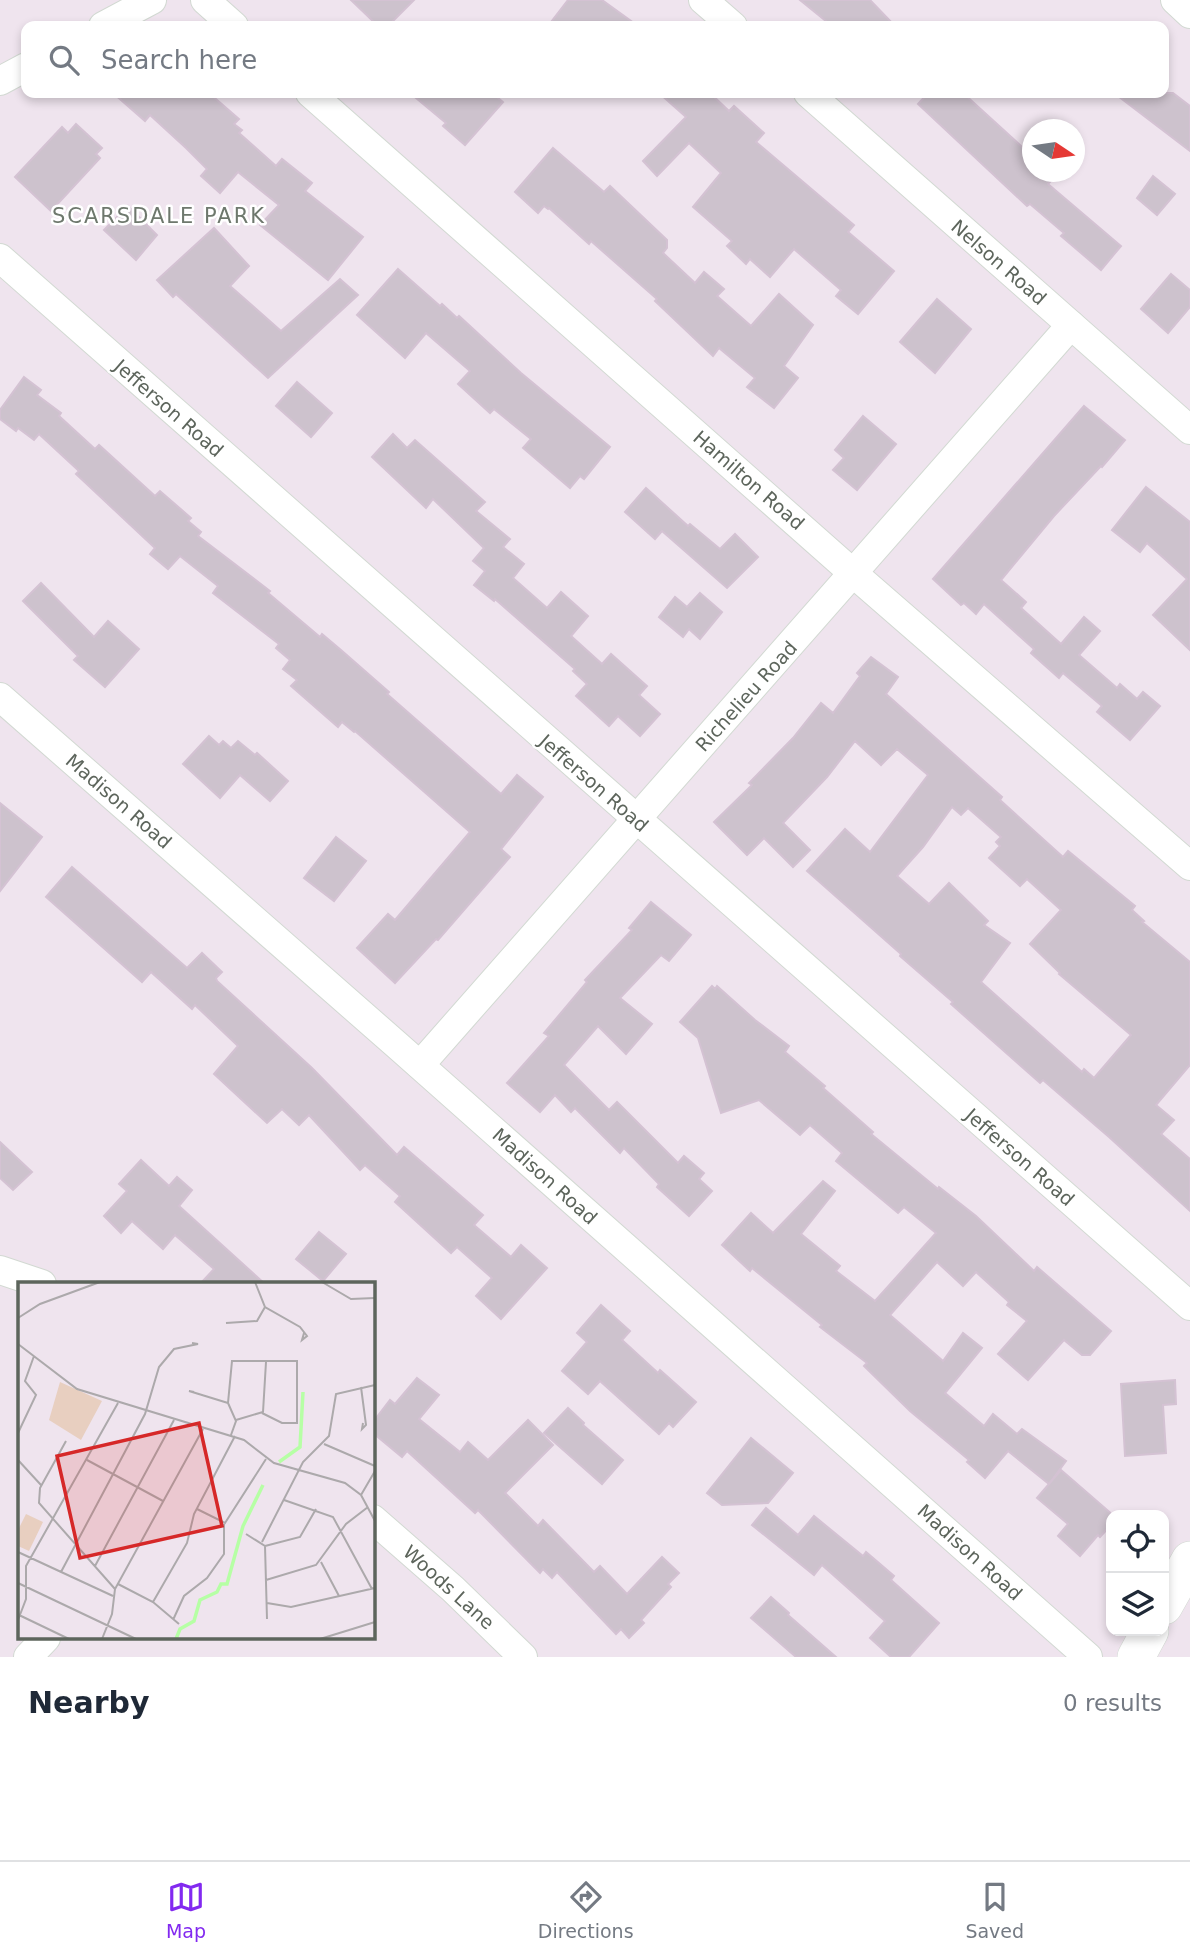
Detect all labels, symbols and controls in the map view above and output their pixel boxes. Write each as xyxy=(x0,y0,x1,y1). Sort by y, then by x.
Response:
search box xyxy=(21,21,1169,98)
icon: search xyxy=(45,41,83,79)
text: Search here xyxy=(101,45,257,75)
north arrow xyxy=(1022,119,1085,182)
district label: SCARSDALE PARK xyxy=(52,204,266,228)
street label: Nelson Road xyxy=(947,215,1051,309)
street label: Jefferson Road xyxy=(109,354,228,461)
street label: Hamilton Road xyxy=(689,426,809,534)
street label: Richelieu Road xyxy=(691,636,801,756)
street label: Jefferson Road xyxy=(534,729,653,836)
street label: Madison Road xyxy=(62,749,176,853)
street label: Jefferson Road xyxy=(960,1103,1079,1210)
street label: Madison Road xyxy=(488,1123,602,1229)
inset map xyxy=(18,1282,374,1640)
street label: Madison Road xyxy=(913,1499,1027,1605)
map controls xyxy=(1106,1510,1169,1636)
button: locate xyxy=(1106,1510,1169,1573)
street label: Woods Lane xyxy=(399,1540,499,1634)
button: layers xyxy=(1106,1573,1169,1636)
text: Nearby xyxy=(28,1685,150,1720)
text: 0 results xyxy=(1063,1690,1162,1716)
tab: Map xyxy=(166,1878,206,1942)
tab: Directions xyxy=(538,1878,634,1942)
tab: Saved xyxy=(965,1878,1024,1942)

